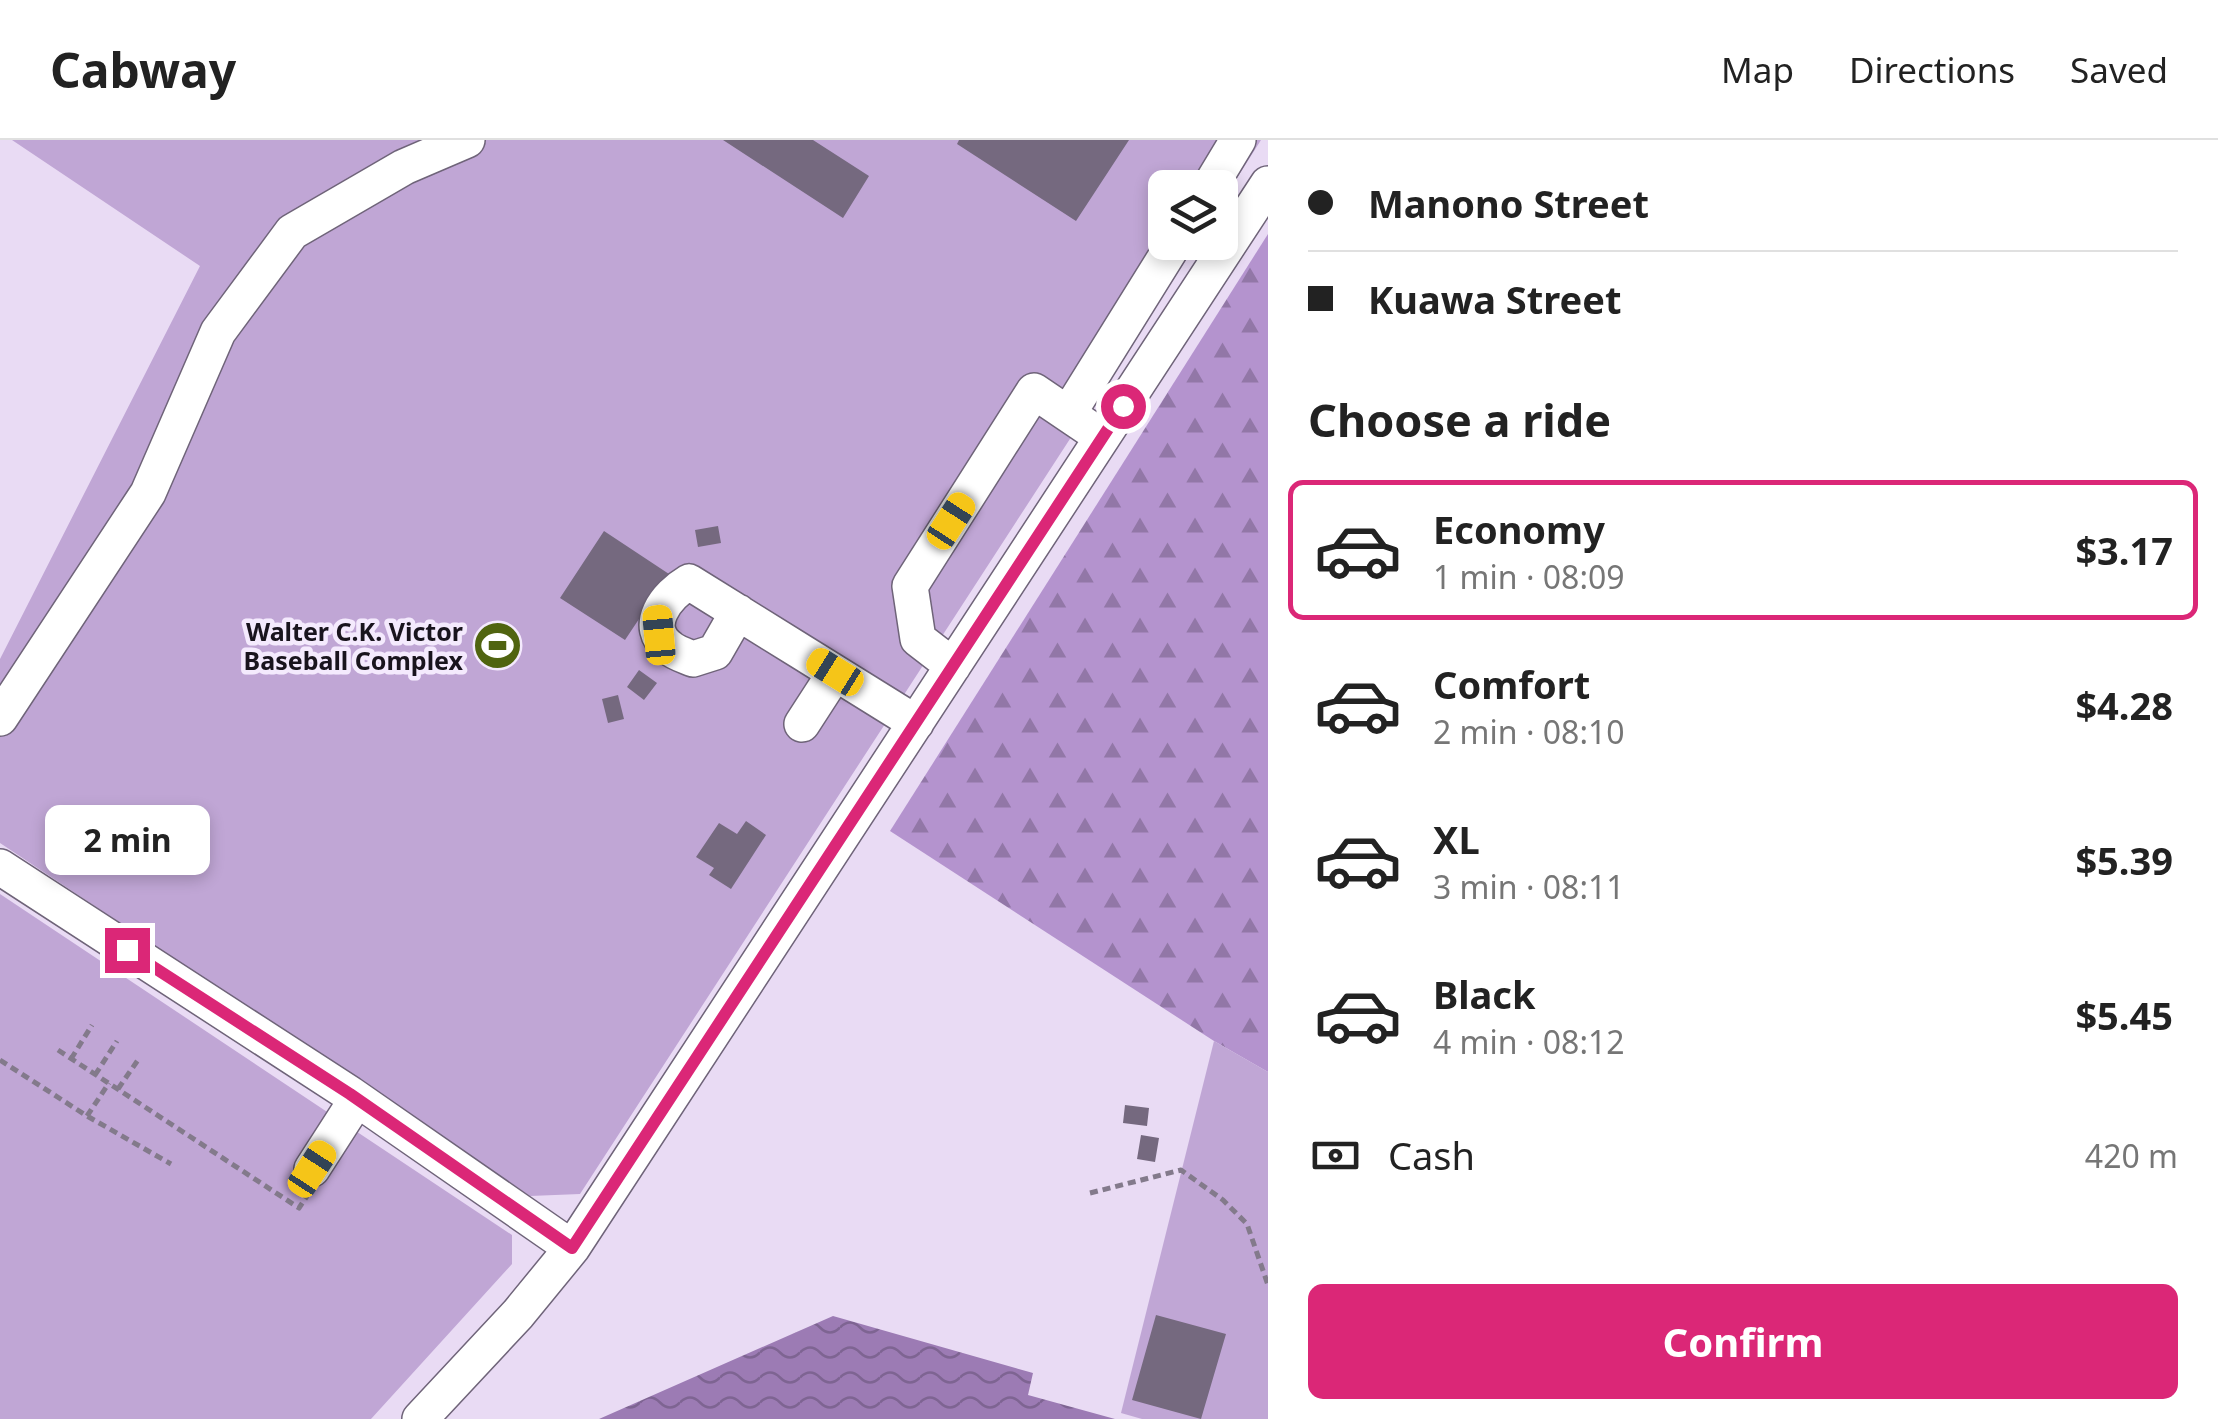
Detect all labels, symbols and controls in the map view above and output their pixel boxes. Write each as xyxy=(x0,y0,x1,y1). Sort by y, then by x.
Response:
text: Cabway xyxy=(50,37,236,102)
text: Map xyxy=(1721,46,1794,93)
text: Directions xyxy=(1849,46,2015,93)
text: Saved xyxy=(2070,46,2168,93)
map controls xyxy=(1148,170,1238,260)
button: layers xyxy=(1148,170,1238,260)
text: Manono Street xyxy=(1368,177,1649,229)
text: Kuawa Street xyxy=(1368,273,1621,325)
route start xyxy=(1101,384,1146,429)
text: Choose a ride xyxy=(1308,389,1611,450)
car xyxy=(922,488,980,554)
text: Economy xyxy=(1433,503,1605,555)
icon: car xyxy=(1313,505,1403,595)
text: $3.17 xyxy=(2075,524,2173,576)
text: 1 min · 08:09 xyxy=(1433,555,1625,598)
car xyxy=(641,604,677,666)
place label: Walter C.K. Victor Baseball Complex xyxy=(244,614,464,677)
sports icon: Walter C.K. Victor Baseball Complex xyxy=(472,619,524,671)
car xyxy=(802,643,868,701)
text: Comfort xyxy=(1433,658,1590,710)
icon: car xyxy=(1313,660,1403,750)
text: $4.28 xyxy=(2075,679,2173,731)
text: 2 min · 08:10 xyxy=(1433,710,1625,753)
callout: 2 min xyxy=(44,805,210,875)
text: XL xyxy=(1433,813,1480,865)
icon: car xyxy=(1313,815,1403,905)
text: 2 min xyxy=(83,818,172,861)
text: $5.39 xyxy=(2075,834,2173,886)
text: 3 min · 08:11 xyxy=(1433,865,1625,908)
route end xyxy=(105,928,150,973)
text: Black xyxy=(1433,968,1536,1020)
icon: car xyxy=(1313,970,1403,1060)
text: $5.45 xyxy=(2075,989,2173,1041)
text: 4 min · 08:12 xyxy=(1433,1020,1625,1063)
icon: cash xyxy=(1308,1128,1363,1183)
text: Cash xyxy=(1388,1129,1475,1181)
text: 420 m xyxy=(2085,1134,2178,1177)
car xyxy=(283,1136,341,1202)
button: Confirm xyxy=(1308,1284,2178,1399)

